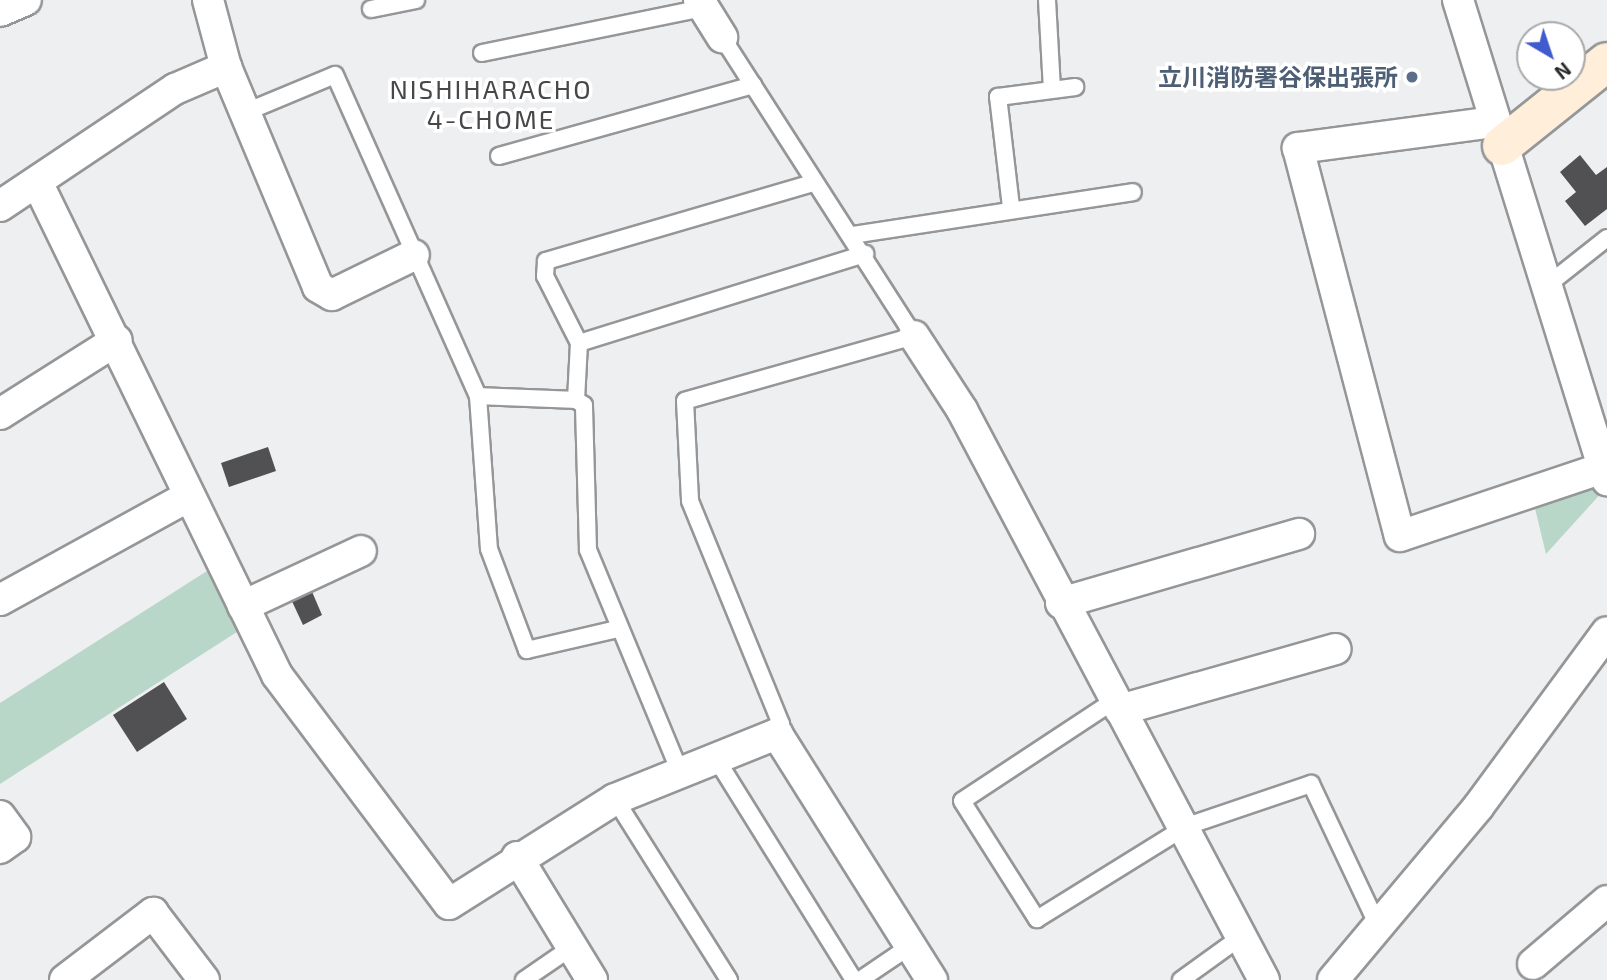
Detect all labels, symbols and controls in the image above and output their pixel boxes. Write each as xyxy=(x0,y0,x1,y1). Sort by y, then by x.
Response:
north arrow xyxy=(1516,21,1586,91)
text: N xyxy=(1551,58,1576,84)
place label: 立川消防署谷保出張所 xyxy=(1158,63,1398,91)
marker: 立川消防署谷保出張所 xyxy=(1404,69,1420,85)
district label: NISHIHARACHO 4-CHOME xyxy=(391,73,591,134)

